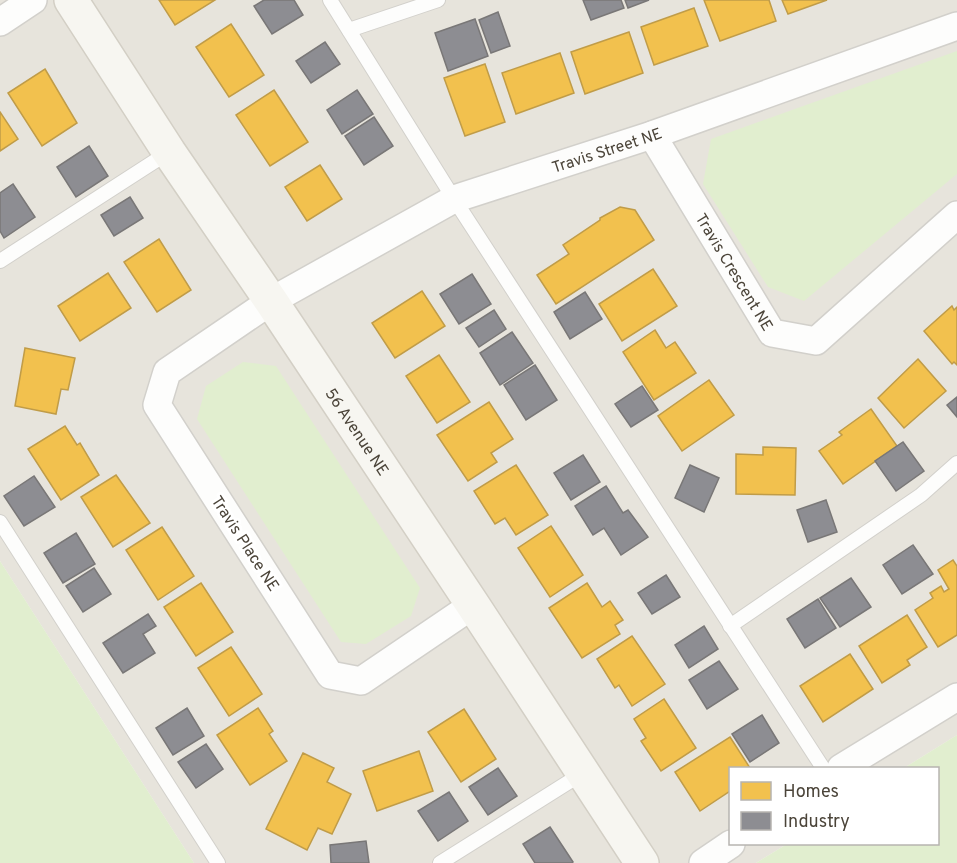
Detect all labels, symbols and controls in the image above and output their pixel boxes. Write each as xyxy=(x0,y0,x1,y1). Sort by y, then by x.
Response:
street label: Travis Street NE xyxy=(550,124,665,179)
street label: Travis Crescent NE xyxy=(690,210,777,335)
street label: 56 Avenue NE xyxy=(320,385,392,480)
street label: Travis Place NE xyxy=(206,493,283,596)
legend xyxy=(729,767,939,845)
text: Homes xyxy=(783,781,839,804)
text: Industry xyxy=(783,811,850,834)

